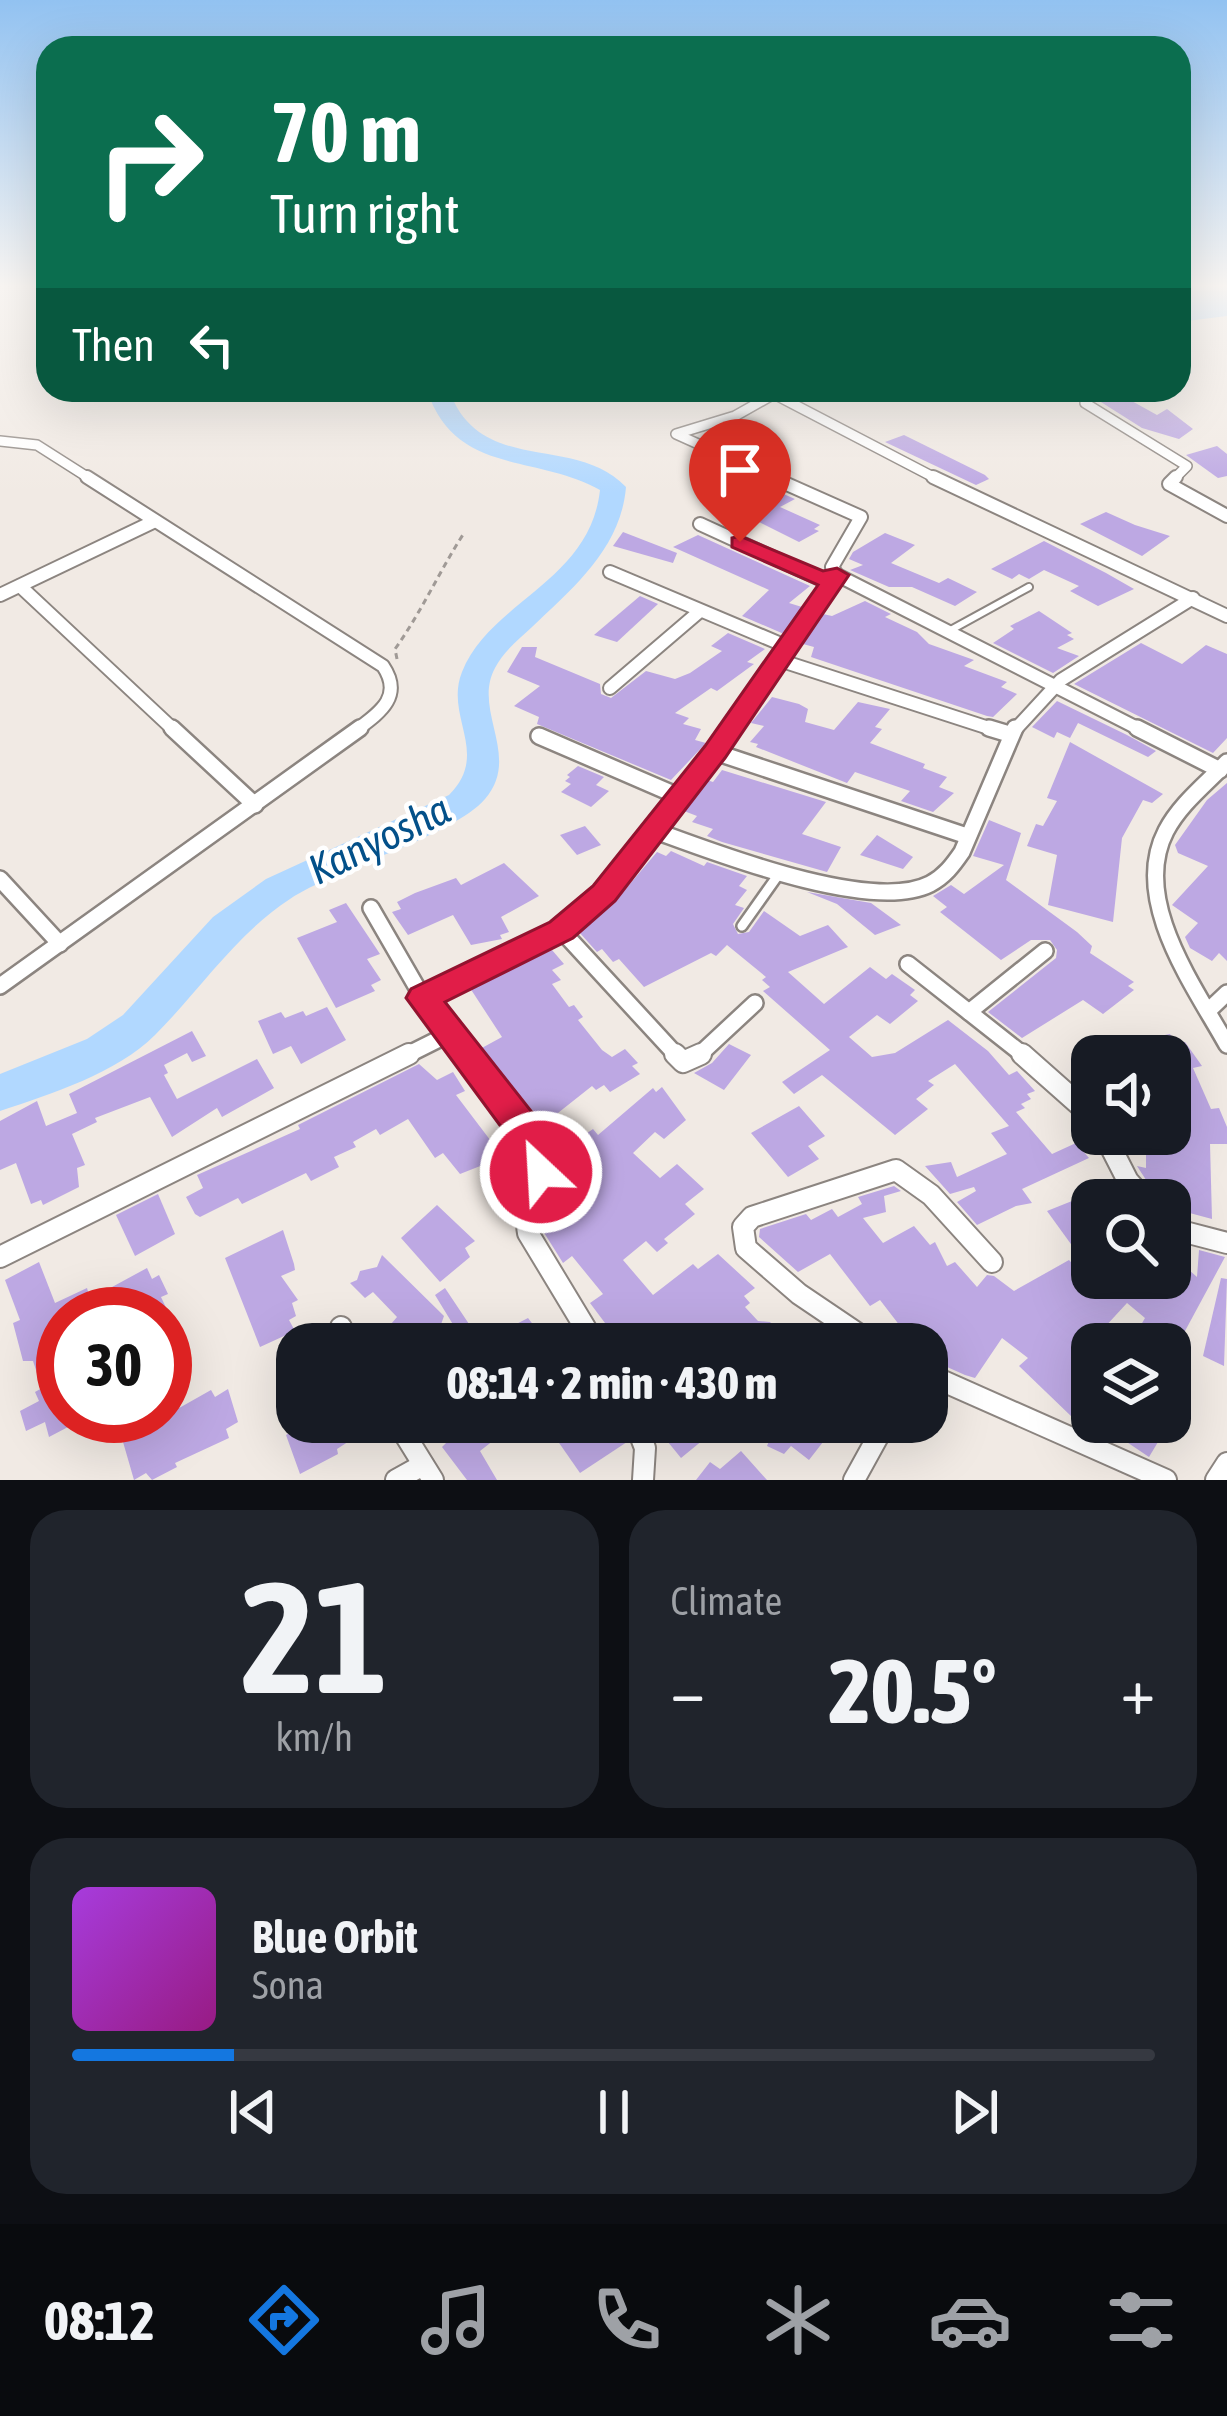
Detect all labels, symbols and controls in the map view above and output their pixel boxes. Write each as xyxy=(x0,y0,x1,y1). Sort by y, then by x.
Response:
icon: right xyxy=(72,84,228,240)
text: 70 m xyxy=(270,84,421,180)
text: Turn right xyxy=(270,183,460,244)
icon: left xyxy=(179,312,245,378)
text: Then xyxy=(72,319,155,371)
pin xyxy=(689,419,791,542)
icon: arrive xyxy=(707,437,773,503)
water label: Kanyosha xyxy=(301,784,457,894)
map controls xyxy=(1071,1035,1191,1443)
button: sound xyxy=(1071,1035,1191,1155)
position arrow xyxy=(478,1109,604,1235)
button: search xyxy=(1071,1179,1191,1299)
speed limit sign: 30 xyxy=(36,1287,192,1443)
button: layers xyxy=(1071,1323,1191,1443)
text: 08:14 · 2 min · 430 m xyxy=(447,1357,777,1409)
text: 21 xyxy=(241,1547,388,1726)
text: Climate xyxy=(671,1579,782,1623)
text: 20.5° xyxy=(829,1639,997,1742)
text: − xyxy=(671,1652,705,1728)
text: + xyxy=(1121,1652,1155,1728)
text: km/h xyxy=(276,1715,353,1759)
text: Blue Orbit xyxy=(252,1911,418,1963)
text: Sona xyxy=(252,1963,324,2007)
icon: previous xyxy=(220,2079,286,2145)
icon: pause xyxy=(581,2079,647,2145)
icon: next xyxy=(942,2079,1008,2145)
icon: directions xyxy=(242,2278,326,2362)
icon: music xyxy=(414,2278,498,2362)
icon: phone xyxy=(585,2278,669,2362)
icon: climate xyxy=(756,2278,840,2362)
icon: car xyxy=(928,2278,1012,2362)
icon: filters xyxy=(1099,2278,1183,2362)
text: 08:12 xyxy=(44,2290,155,2351)

